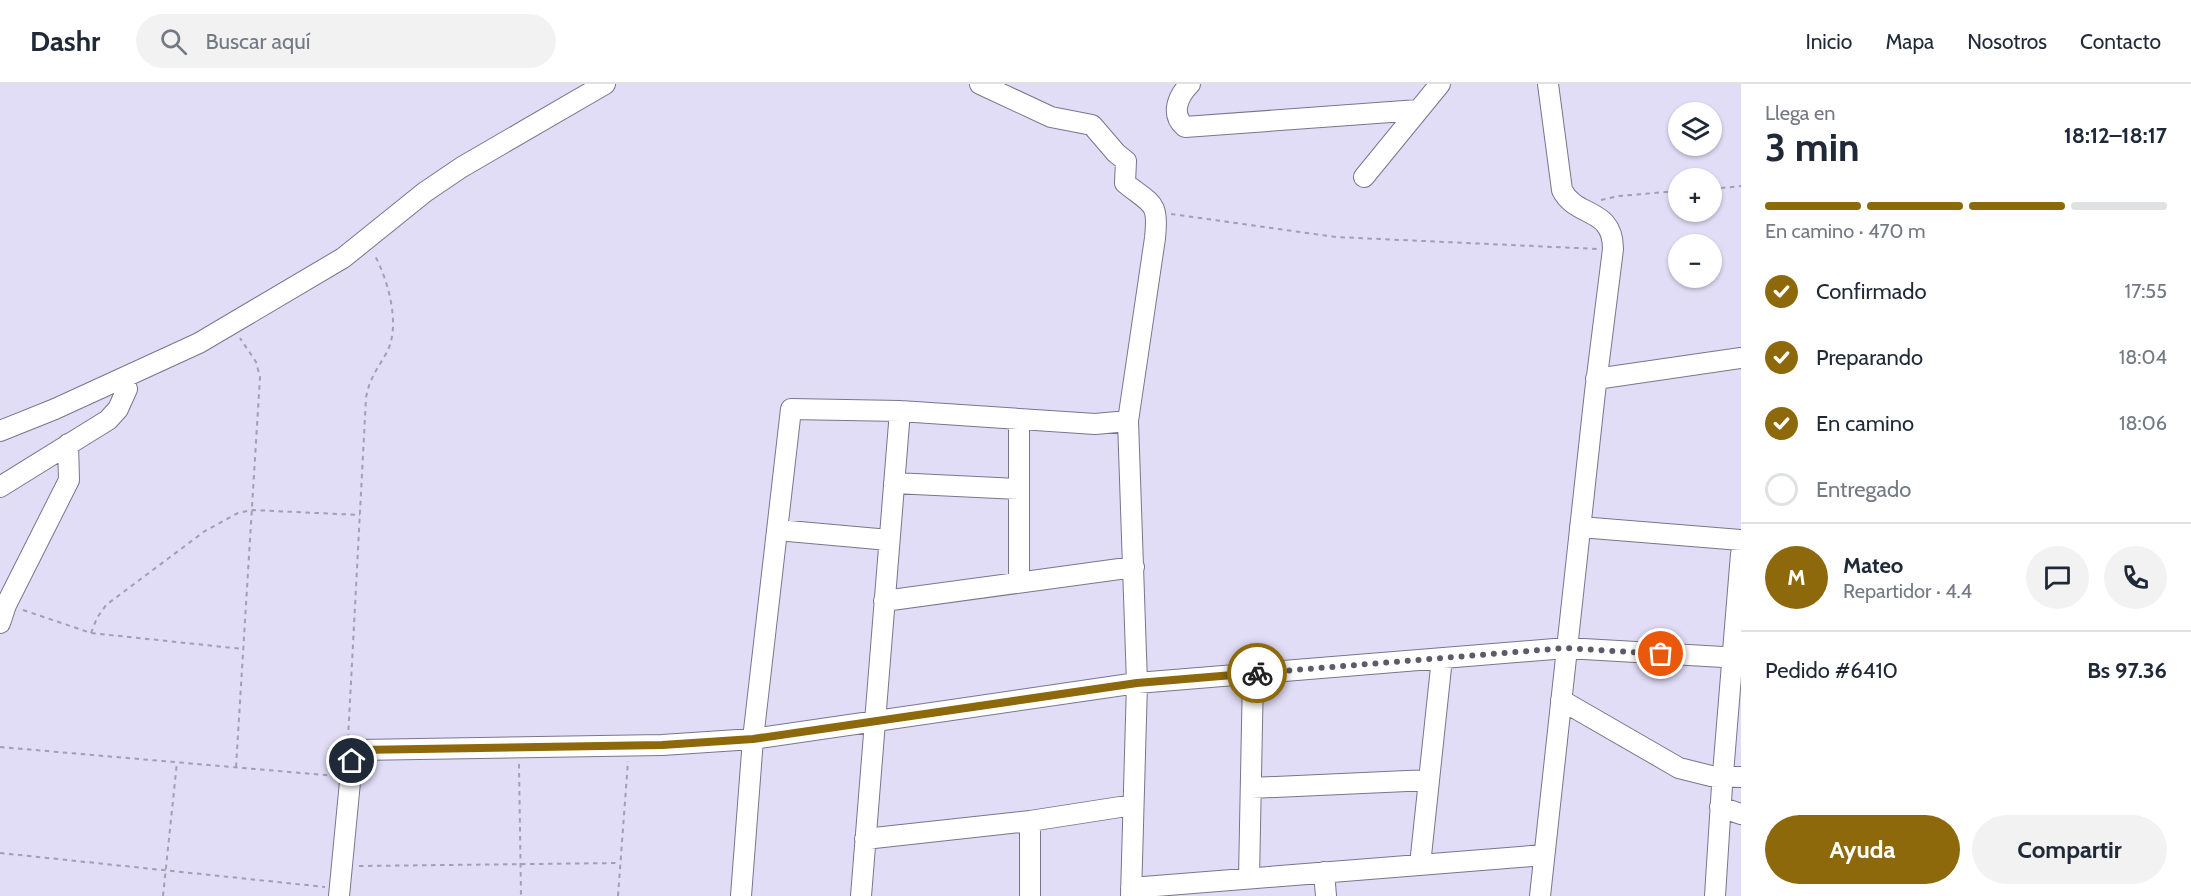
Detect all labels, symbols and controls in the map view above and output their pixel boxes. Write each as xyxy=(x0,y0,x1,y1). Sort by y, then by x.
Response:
search box xyxy=(136,14,556,68)
text: Dashr xyxy=(30,24,100,58)
icon: search xyxy=(157,25,190,58)
text: Buscar aquí xyxy=(205,28,311,55)
text: Inicio xyxy=(1805,29,1852,54)
text: Mapa xyxy=(1885,29,1934,54)
text: Nosotros xyxy=(1967,29,2047,54)
text: Contacto xyxy=(2080,29,2161,54)
text: Llega en xyxy=(1765,101,1835,125)
map controls xyxy=(1668,102,1722,288)
button: layers xyxy=(1668,102,1722,156)
text: 18:12–18:17 xyxy=(2064,122,2167,149)
text: 3 min xyxy=(1765,123,1860,171)
button: + xyxy=(1668,168,1722,222)
text: En camino · 470 m xyxy=(1765,219,1925,243)
button: − xyxy=(1668,234,1722,288)
icon: check xyxy=(1765,275,1798,308)
text: Confirmado xyxy=(1816,278,1927,305)
text: 17:55 xyxy=(2125,279,2167,303)
icon: check xyxy=(1765,341,1798,374)
text: Preparando xyxy=(1816,344,1923,371)
text: 18:04 xyxy=(2119,345,2167,369)
icon: check xyxy=(1765,407,1798,440)
text: En camino xyxy=(1816,410,1914,437)
text: 18:06 xyxy=(2119,411,2167,435)
text: Entregado xyxy=(1816,476,1911,503)
button: chat xyxy=(2026,546,2089,609)
button: phone xyxy=(2104,546,2167,609)
text: Mateo xyxy=(1843,552,1903,579)
text: M xyxy=(1787,564,1806,591)
text: Repartidor · 4.4 xyxy=(1843,579,1972,603)
pin xyxy=(1635,628,1686,679)
icon: bag xyxy=(1644,637,1677,670)
courier xyxy=(1227,643,1287,703)
icon: bike xyxy=(1241,657,1274,690)
text: Pedido #6410 xyxy=(1765,657,1898,684)
text: Bs 97.36 xyxy=(2087,657,2167,684)
pin xyxy=(326,735,377,786)
icon: home xyxy=(335,744,368,777)
button: Ayuda xyxy=(1765,815,1960,884)
button: Compartir xyxy=(1972,815,2167,884)

